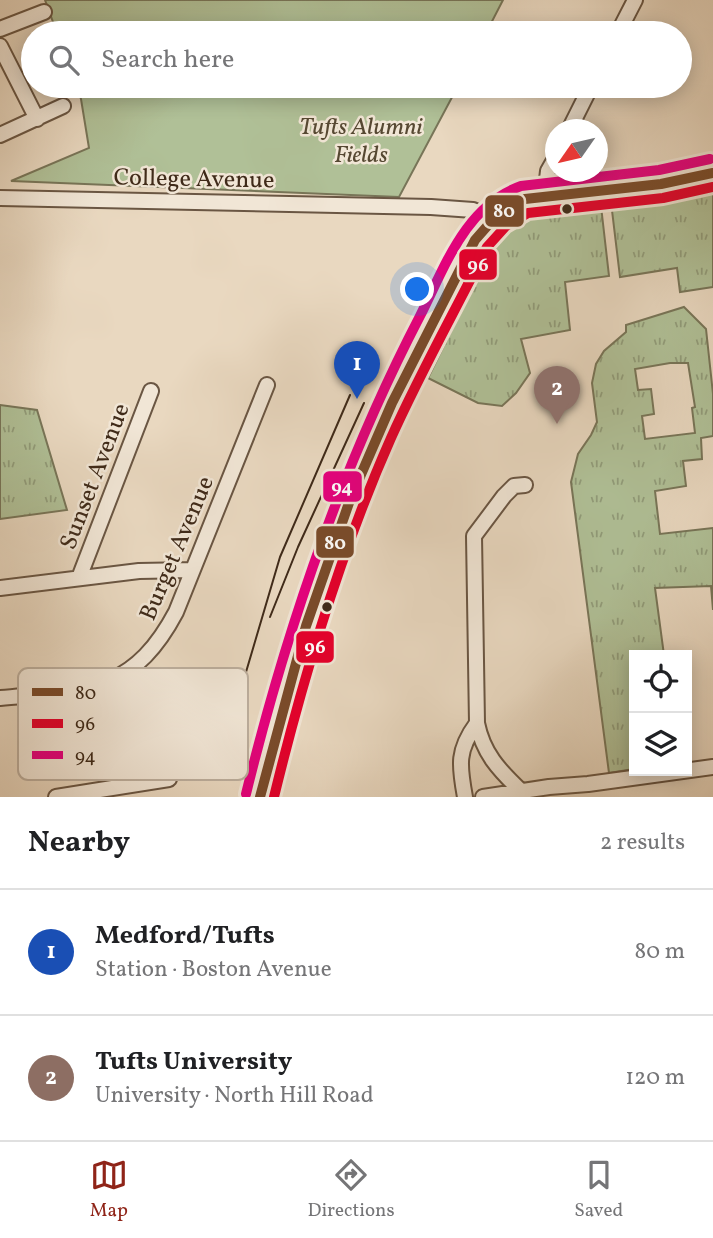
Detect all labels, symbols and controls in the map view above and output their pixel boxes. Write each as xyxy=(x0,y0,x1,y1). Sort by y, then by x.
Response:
search box xyxy=(21,21,692,98)
icon: search xyxy=(45,41,83,79)
text: Search here xyxy=(101,42,234,78)
park label: Tufts Alumni Fields xyxy=(300,111,423,173)
north arrow xyxy=(545,119,608,182)
street label: College Avenue xyxy=(113,162,275,198)
line badge: 80 xyxy=(484,194,525,228)
text: 80 xyxy=(493,199,515,225)
unlabelled marker xyxy=(560,202,574,216)
line badge: 96 xyxy=(458,248,498,281)
text: 96 xyxy=(467,253,489,279)
your location xyxy=(400,272,434,306)
pin: 1 xyxy=(334,341,380,399)
pin: 2 xyxy=(534,366,580,424)
street label: Sunset Avenue xyxy=(52,399,139,555)
line badge: 94 xyxy=(322,470,363,503)
street label: Burget Avenue xyxy=(132,471,224,626)
text: 94 xyxy=(331,475,353,501)
line badge: 80 xyxy=(315,525,355,559)
text: 80 xyxy=(324,531,346,557)
unlabelled marker xyxy=(320,600,334,614)
line badge: 96 xyxy=(295,630,335,664)
text: 96 xyxy=(304,635,326,661)
map controls xyxy=(629,650,692,776)
button: locate xyxy=(629,650,692,713)
legend xyxy=(18,668,248,780)
text: 80 xyxy=(75,681,96,707)
text: 96 xyxy=(75,712,95,738)
button: layers xyxy=(629,713,692,776)
text: 94 xyxy=(75,744,96,770)
text: Nearby xyxy=(28,822,130,864)
text: 2 results xyxy=(600,827,685,859)
text: Medford/Tufts xyxy=(95,918,275,954)
text: 1 xyxy=(46,936,56,968)
text: 80 m xyxy=(635,936,685,968)
text: Station · Boston Avenue xyxy=(95,954,332,986)
text: Tufts University xyxy=(95,1044,292,1080)
text: 2 xyxy=(45,1062,57,1094)
text: 120 m xyxy=(625,1062,685,1094)
text: University · North Hill Road xyxy=(95,1080,374,1112)
tab: Map xyxy=(90,1156,128,1224)
tab: Directions xyxy=(308,1156,395,1224)
tab: Saved xyxy=(574,1156,623,1224)

